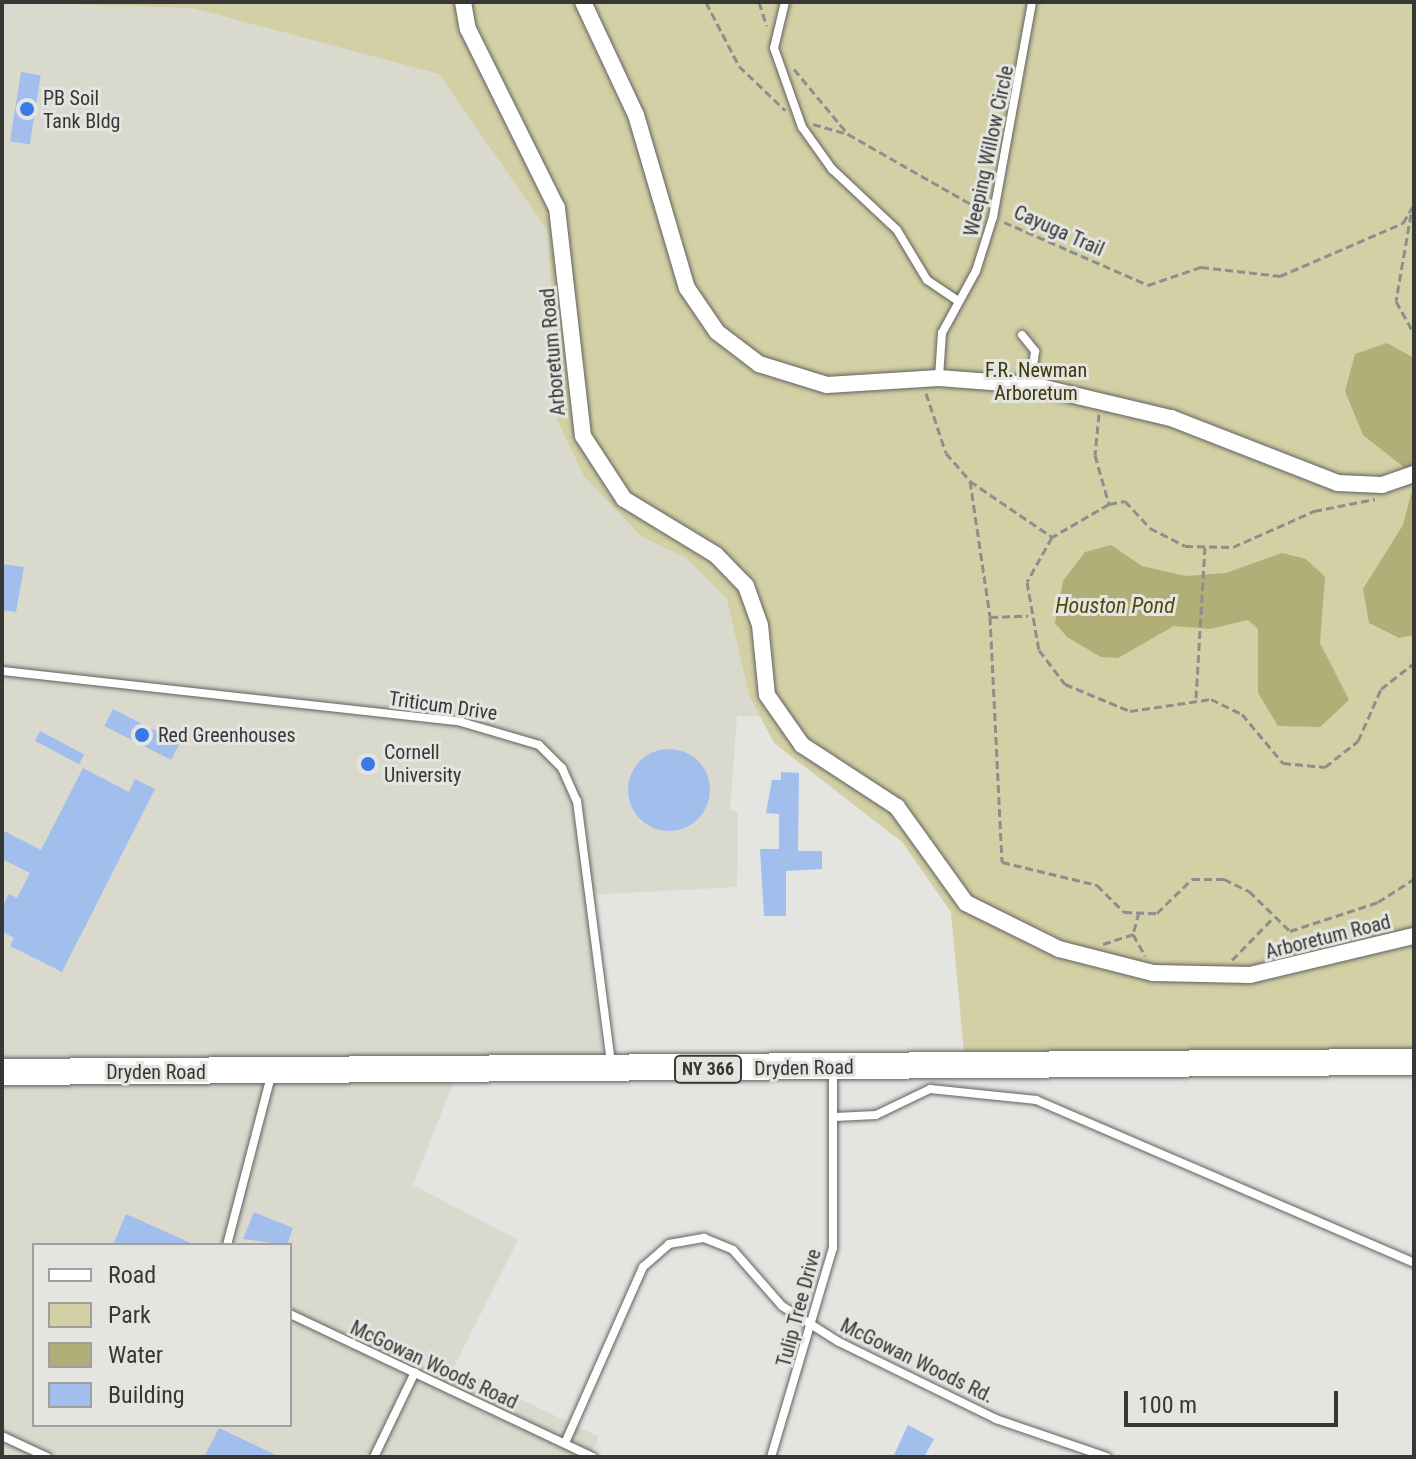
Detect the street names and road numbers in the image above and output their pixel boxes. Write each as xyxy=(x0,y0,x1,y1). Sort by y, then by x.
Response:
street label: Weeping Willow Circle xyxy=(959,63,1019,239)
street label: Cayuga Trail xyxy=(1010,200,1108,262)
street label: Arboretum Road xyxy=(535,287,571,417)
street label: Triticum Drive xyxy=(387,687,499,725)
street label: Arboretum Road xyxy=(1263,910,1393,964)
road number: NY 366 xyxy=(674,1055,742,1083)
street label: Dryden Road xyxy=(754,1055,854,1081)
street label: Dryden Road xyxy=(106,1060,206,1084)
street label: Tulip Tree Drive xyxy=(772,1246,826,1370)
street label: McGowan Woods Rd. xyxy=(836,1313,998,1409)
street label: McGowan Woods Road xyxy=(347,1316,521,1414)

